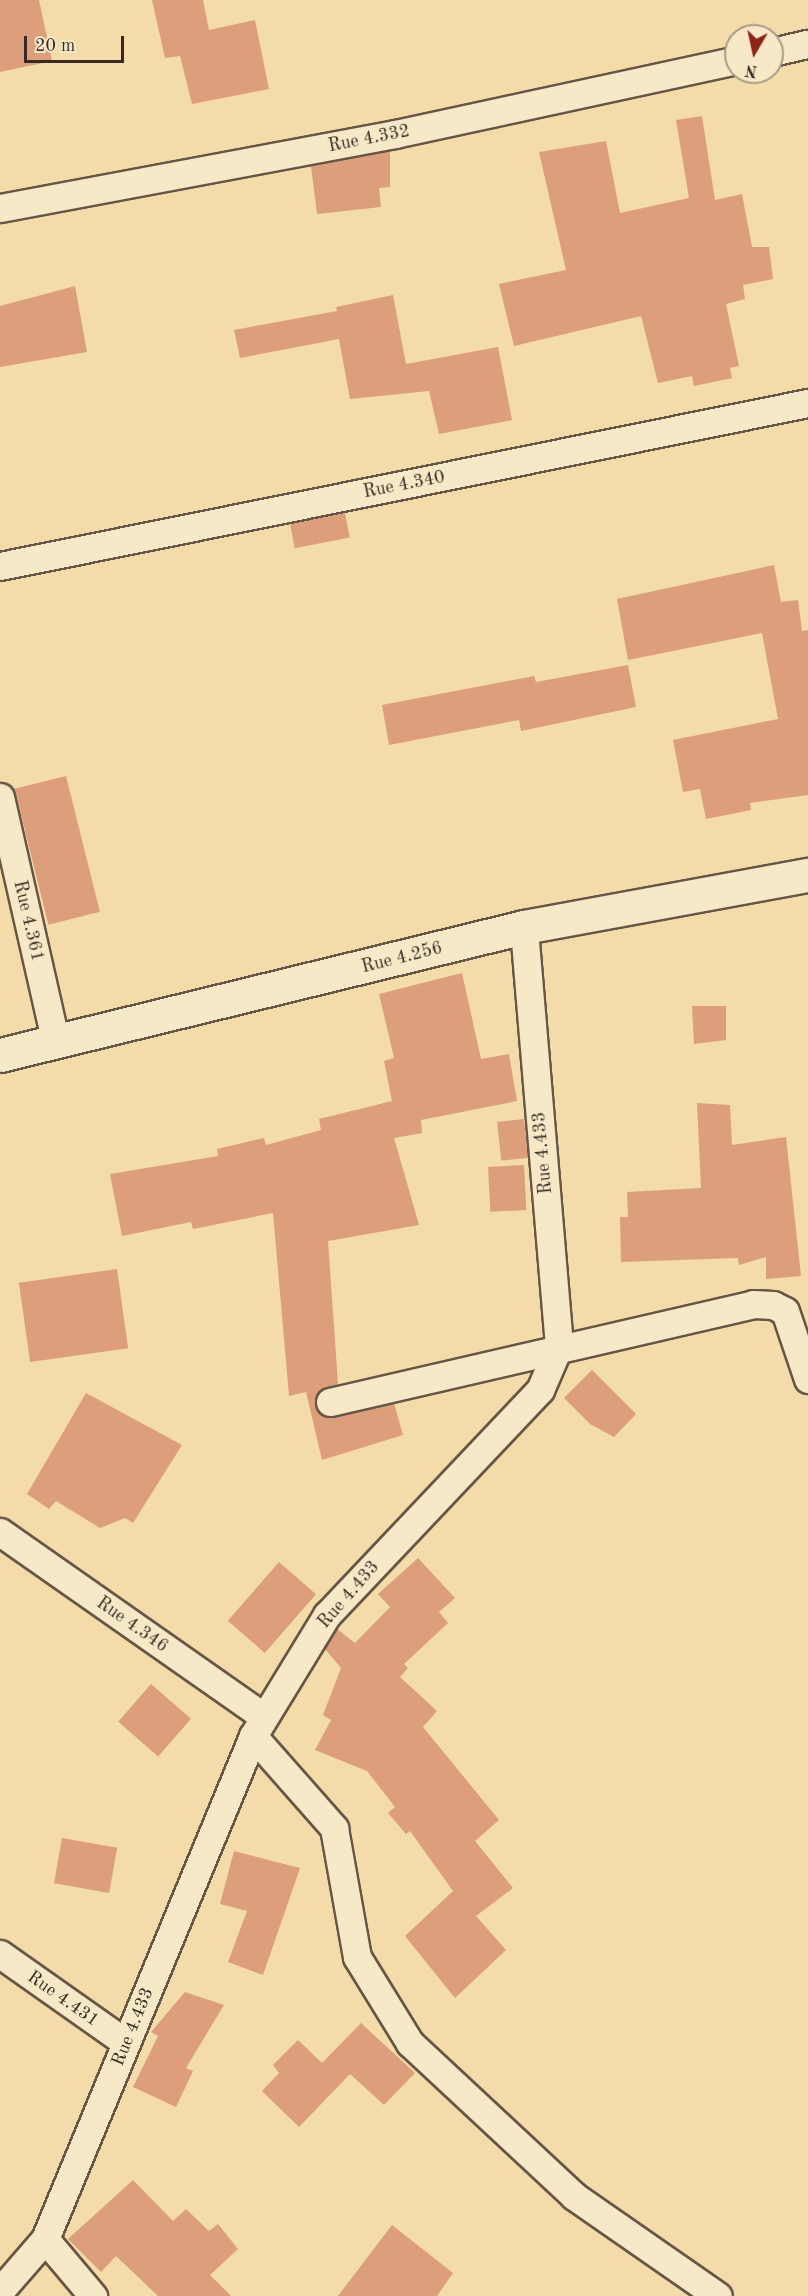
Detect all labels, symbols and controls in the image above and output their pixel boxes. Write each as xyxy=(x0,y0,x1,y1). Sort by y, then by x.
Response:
scale bar xyxy=(27,24,128,62)
north arrow xyxy=(724,24,784,84)
text: 20 m xyxy=(35,37,75,55)
text: N xyxy=(744,61,759,79)
street label: Rue 4.332 xyxy=(326,121,412,157)
street label: Rue 4.340 xyxy=(361,467,447,503)
street label: Rue 4.361 xyxy=(8,878,48,964)
street label: Rue 4.256 xyxy=(359,938,445,978)
street label: Rue 4.433 xyxy=(529,1111,557,1195)
street label: Rue 4.433 xyxy=(314,1557,384,1633)
street label: Rue 4.346 xyxy=(92,1592,172,1658)
street label: Rue 4.431 xyxy=(23,1966,103,2032)
street label: Rue 4.433 xyxy=(108,1985,158,2069)

